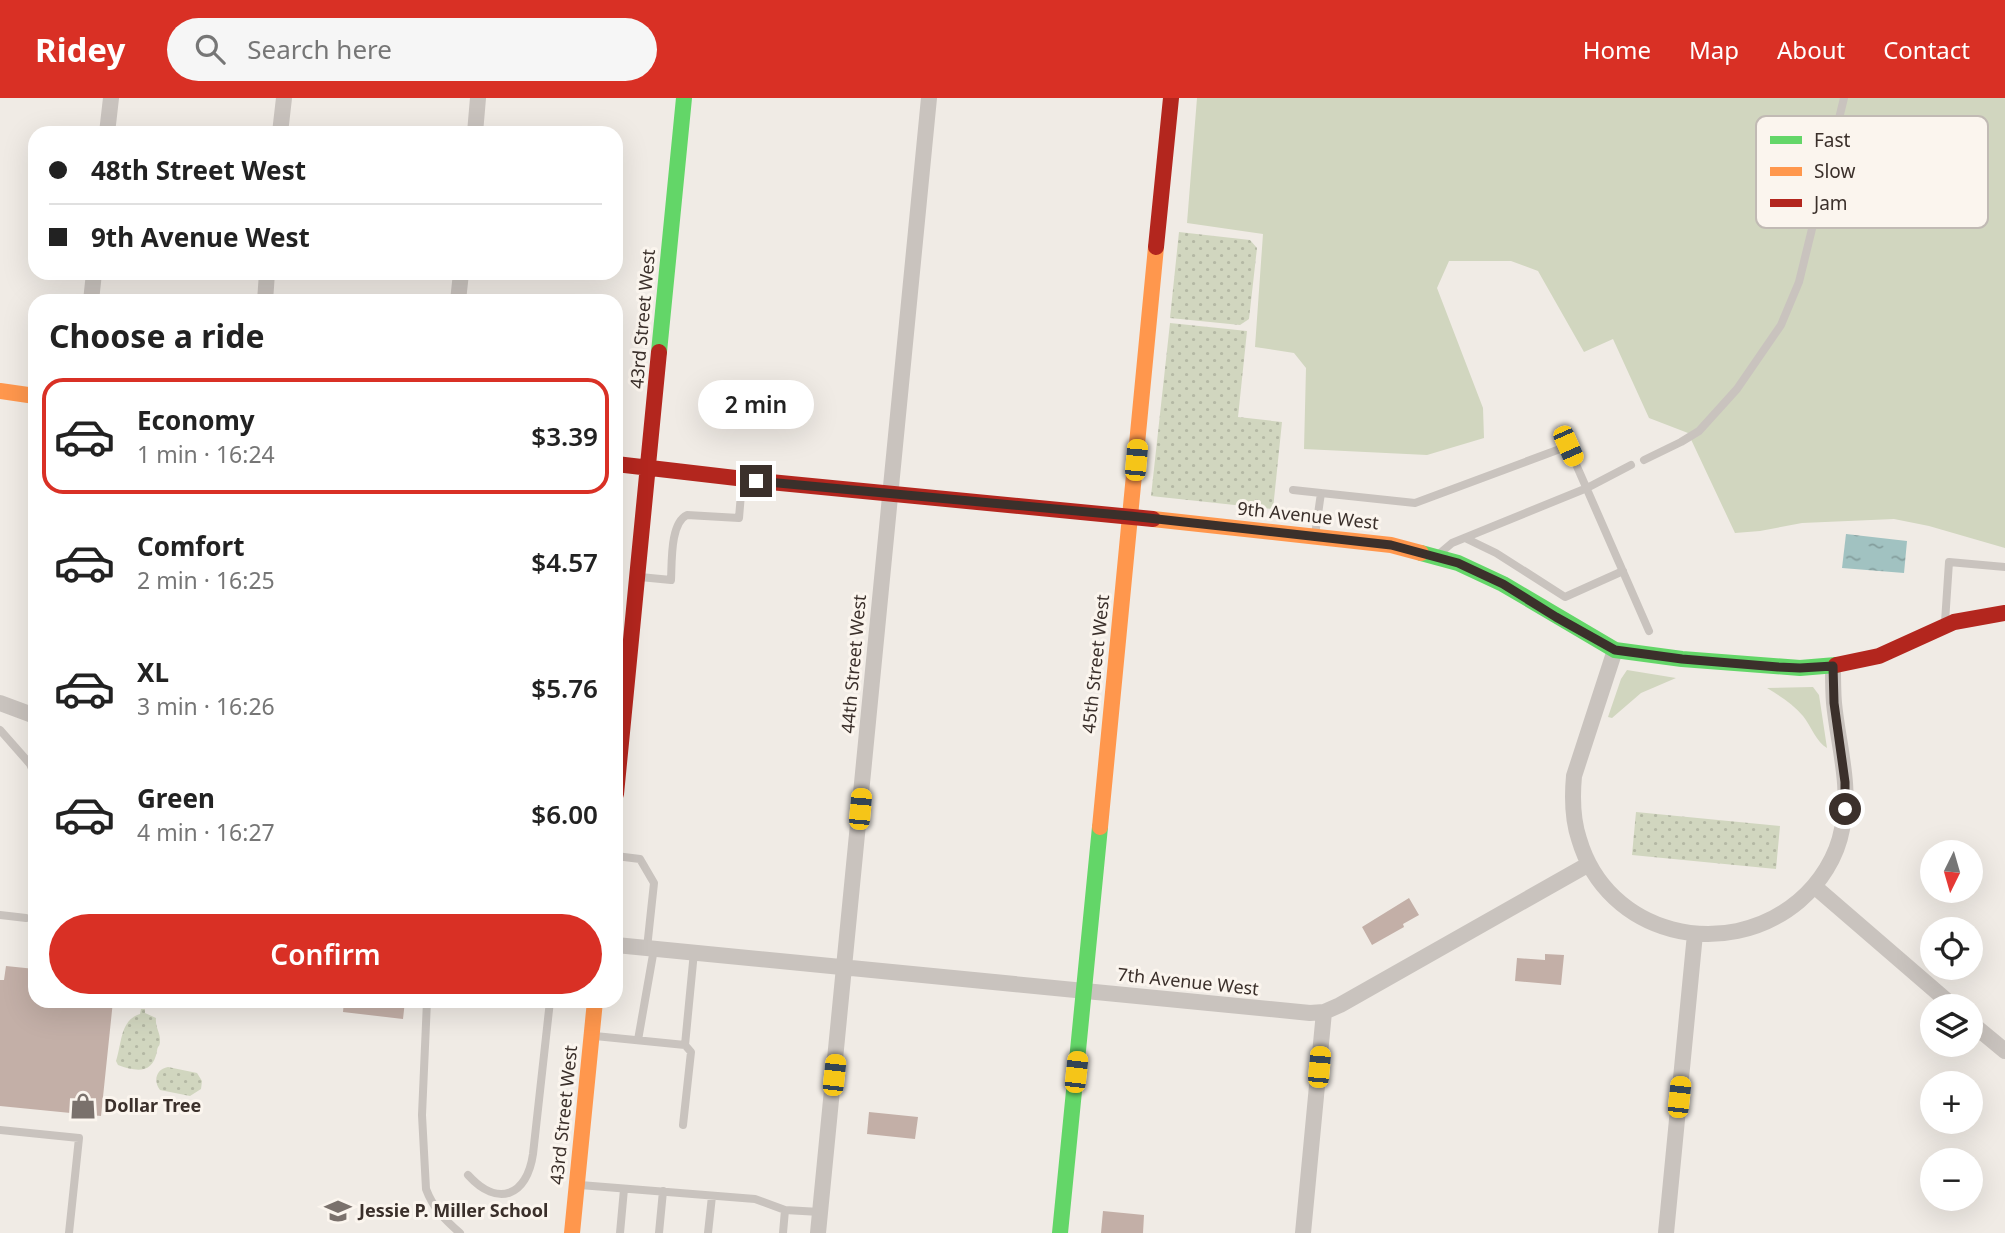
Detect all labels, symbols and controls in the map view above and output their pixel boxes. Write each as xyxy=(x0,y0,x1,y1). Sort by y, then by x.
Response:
search box xyxy=(167,18,657,81)
text: Ridey xyxy=(35,27,125,72)
icon: search xyxy=(191,30,229,68)
text: Search here xyxy=(247,31,392,67)
text: Home xyxy=(1583,33,1651,66)
text: Map xyxy=(1689,33,1739,66)
text: About xyxy=(1777,33,1845,66)
text: Contact xyxy=(1883,33,1970,66)
legend xyxy=(1756,116,1988,228)
text: Fast xyxy=(1814,127,1851,153)
text: 48th Street West xyxy=(91,152,306,188)
text: Slow xyxy=(1814,158,1855,184)
text: Jam xyxy=(1812,190,1848,216)
text: 9th Avenue West xyxy=(91,219,310,255)
street label: 43rd Street West xyxy=(624,248,660,390)
text: Choose a ride xyxy=(49,314,265,357)
callout: 2 min xyxy=(698,380,814,428)
text: 2 min xyxy=(725,388,787,420)
text: Economy xyxy=(137,402,255,438)
icon: car xyxy=(53,405,116,468)
text: $3.39 xyxy=(531,418,598,454)
car xyxy=(1550,423,1587,469)
text: 1 min · 16:24 xyxy=(137,438,275,470)
car xyxy=(1124,438,1149,482)
route end xyxy=(740,465,772,497)
street label: 9th Avenue West xyxy=(1236,496,1381,534)
text: Comfort xyxy=(137,528,245,564)
icon: car xyxy=(53,531,116,594)
text: $4.57 xyxy=(531,544,598,580)
text: 2 min · 16:25 xyxy=(137,564,275,596)
street label: 44th Street West xyxy=(835,593,871,734)
street label: 45th Street West xyxy=(1076,593,1114,735)
text: XL xyxy=(137,654,169,690)
icon: car xyxy=(53,657,116,720)
text: $5.76 xyxy=(531,670,598,706)
text: 3 min · 16:26 xyxy=(137,690,275,722)
text: Green xyxy=(137,780,215,816)
icon: car xyxy=(53,783,116,846)
car xyxy=(848,787,873,831)
route start xyxy=(1829,793,1861,825)
text: $6.00 xyxy=(531,796,598,832)
text: 4 min · 16:27 xyxy=(137,816,275,848)
north arrow xyxy=(1920,840,1983,903)
map controls xyxy=(1920,840,1983,1211)
button: Confirm xyxy=(49,914,602,994)
button: locate xyxy=(1920,917,1983,980)
street label: 7th Avenue West xyxy=(1116,962,1261,1000)
button: layers xyxy=(1920,994,1983,1057)
street label: 43rd Street West xyxy=(544,1044,582,1186)
car xyxy=(1307,1045,1332,1089)
car xyxy=(1064,1050,1089,1094)
car xyxy=(822,1053,847,1097)
button: + xyxy=(1920,1071,1983,1134)
car xyxy=(1667,1075,1692,1119)
shop icon: Dollar Tree xyxy=(68,1091,98,1121)
place label: Dollar Tree xyxy=(104,1093,201,1117)
button: − xyxy=(1920,1148,1983,1211)
school or university icon: Jessie P. Miller School xyxy=(323,1196,353,1226)
place label: Jessie P. Miller School xyxy=(357,1198,549,1222)

